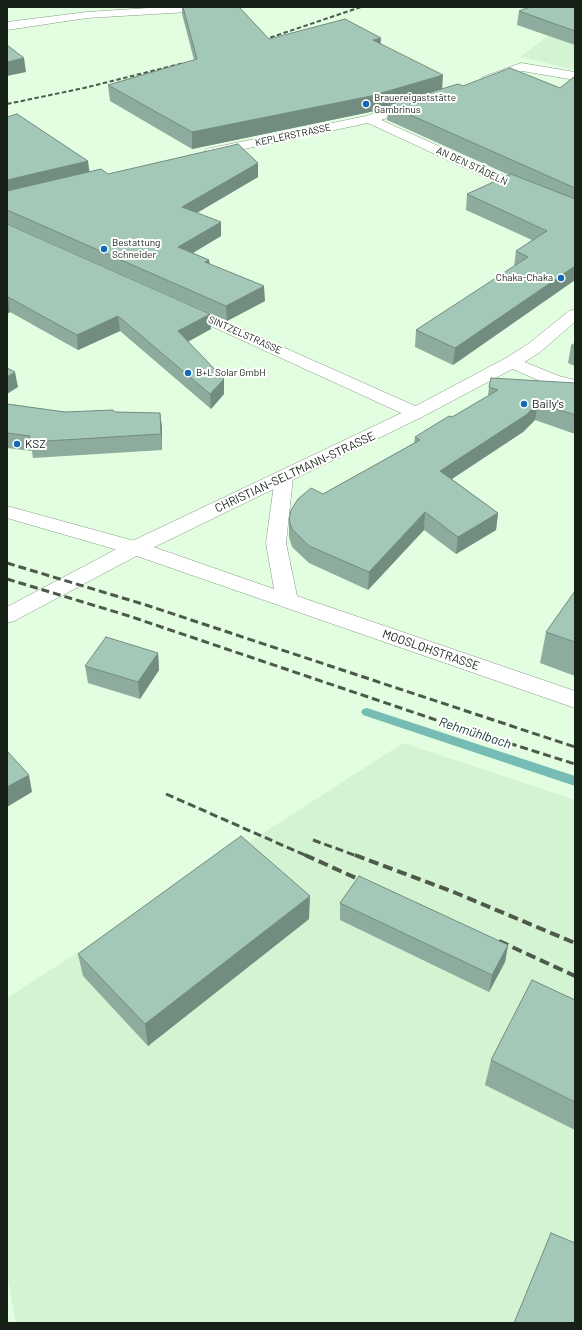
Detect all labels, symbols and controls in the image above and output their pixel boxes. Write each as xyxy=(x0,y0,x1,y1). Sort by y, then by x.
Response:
place label: Brauereigaststätte Gambrinus xyxy=(374,92,456,116)
marker: Brauereigaststätte Gambrinus xyxy=(361,99,371,109)
street label: KEPLERSTRASSE xyxy=(254,121,332,149)
street label: AN DEN STÄDELN xyxy=(434,144,510,188)
place label: Bestattung Schneider xyxy=(112,237,160,260)
marker: Bestattung Schneider xyxy=(99,244,109,254)
place label: Chaka-Chaka xyxy=(496,272,553,284)
marker: Chaka-Chaka xyxy=(556,273,566,283)
street label: SINTZELSTRASSE xyxy=(206,313,284,357)
place label: B+L Solar GmbH xyxy=(196,367,266,379)
marker: B+L Solar GmbH xyxy=(183,368,193,378)
place label: Baily's xyxy=(532,397,564,411)
marker: Baily's xyxy=(519,399,529,409)
street label: CHRISTIAN-SELTMANN-STRASSE xyxy=(212,428,378,516)
place label: KSZ xyxy=(25,437,46,451)
marker: KSZ xyxy=(12,439,22,449)
street label: MOOSLOHSTRASSE xyxy=(380,627,482,673)
water label: Rehmühlbach xyxy=(437,714,513,752)

